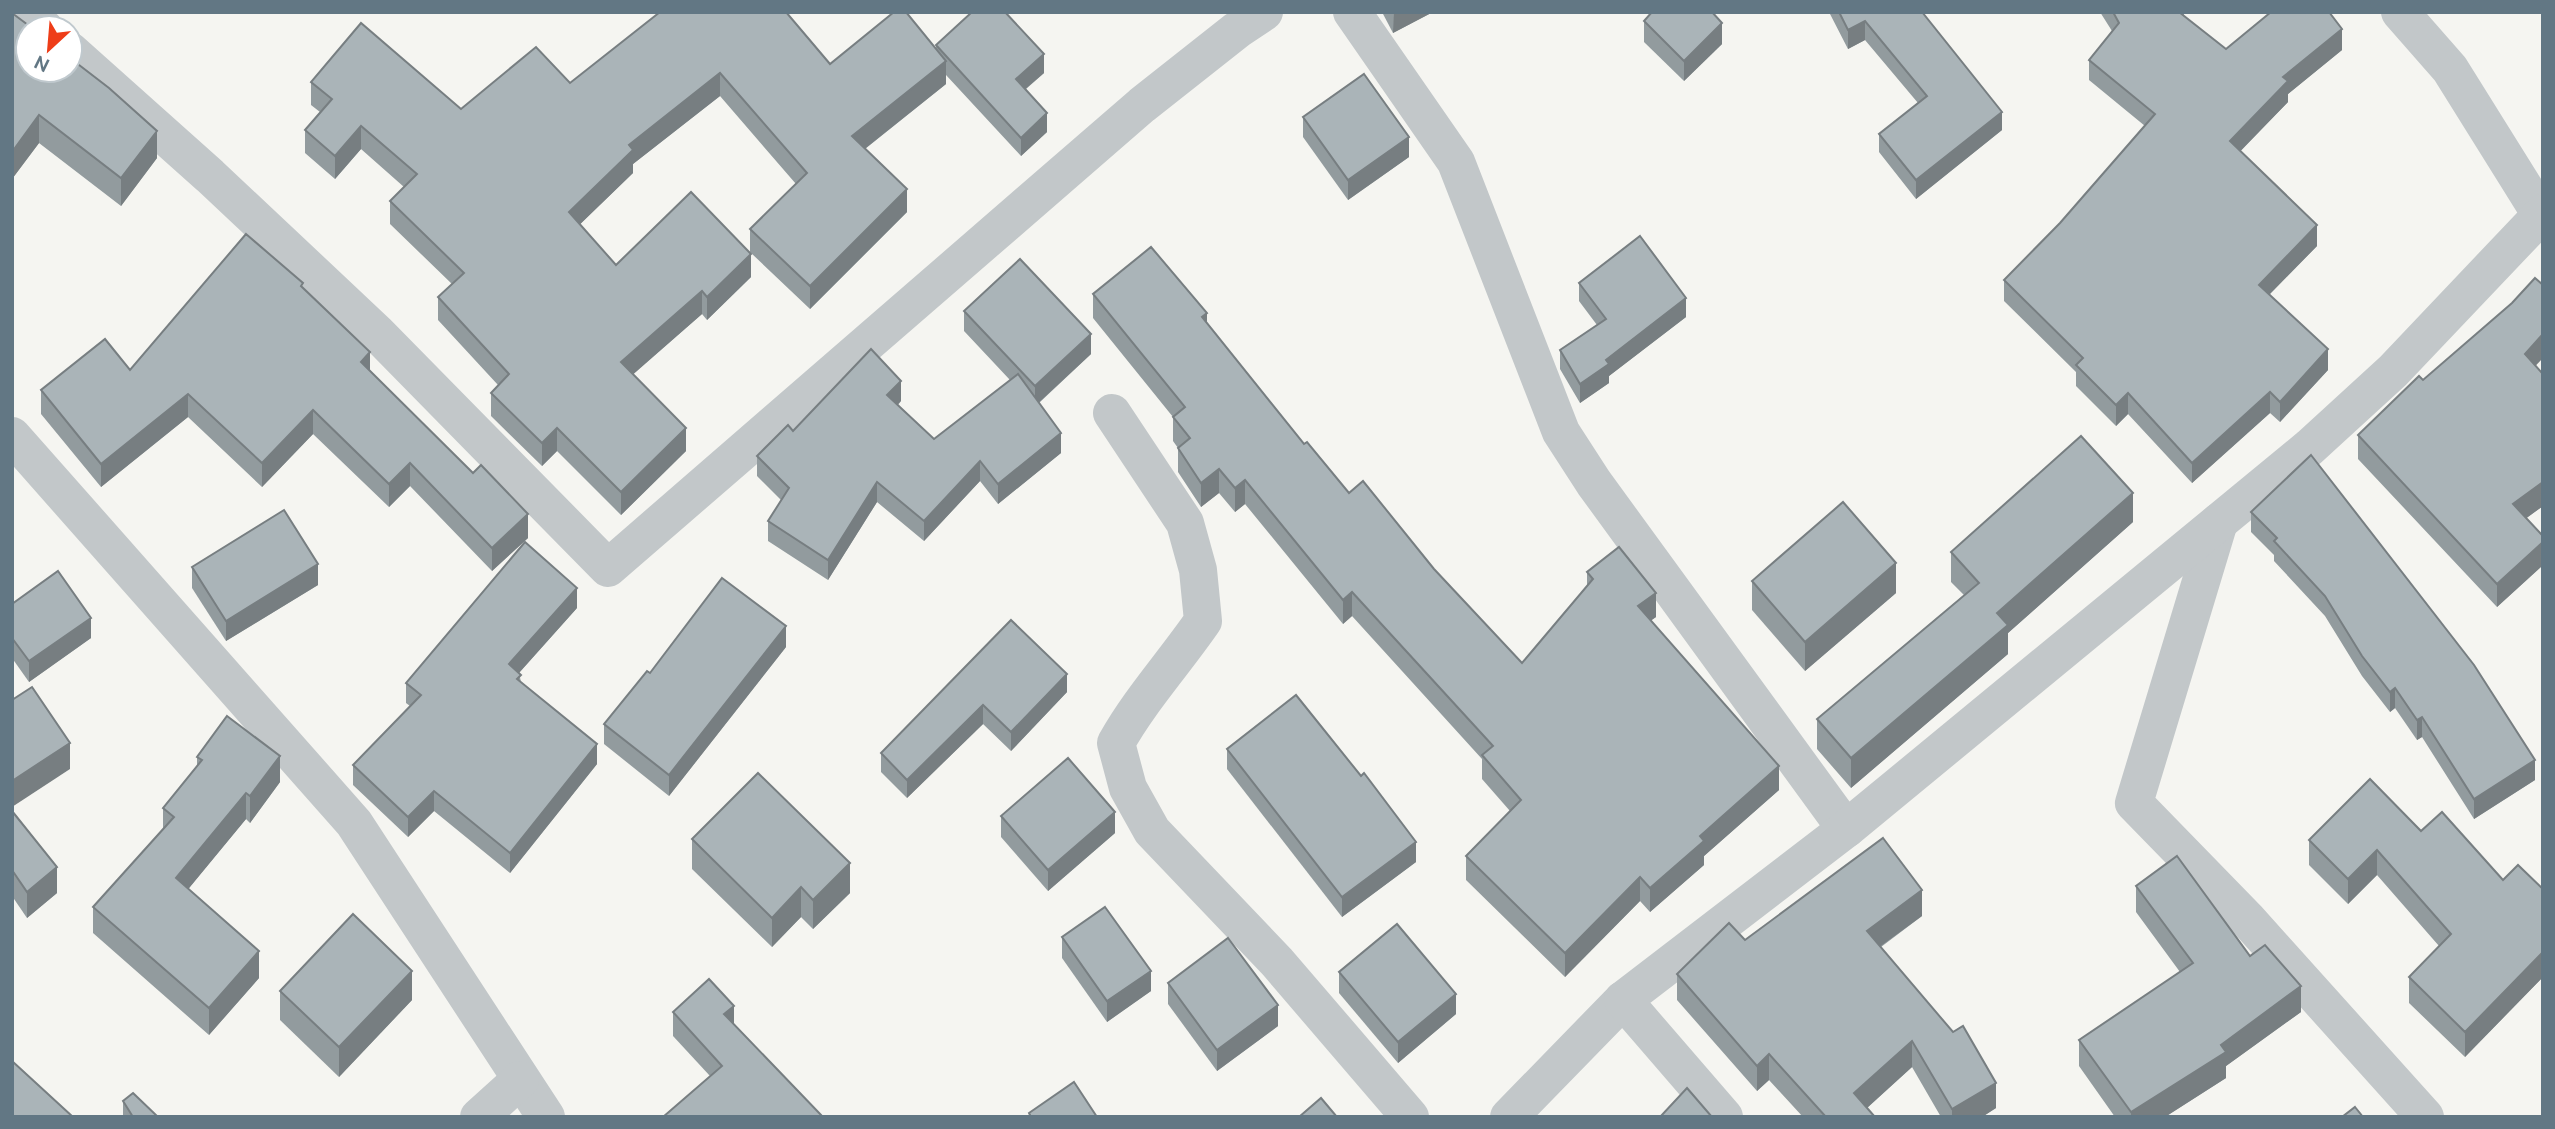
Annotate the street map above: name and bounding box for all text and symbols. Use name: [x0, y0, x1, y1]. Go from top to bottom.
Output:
north arrow: [14, 14, 84, 84]
text: N: [30, 51, 53, 77]

